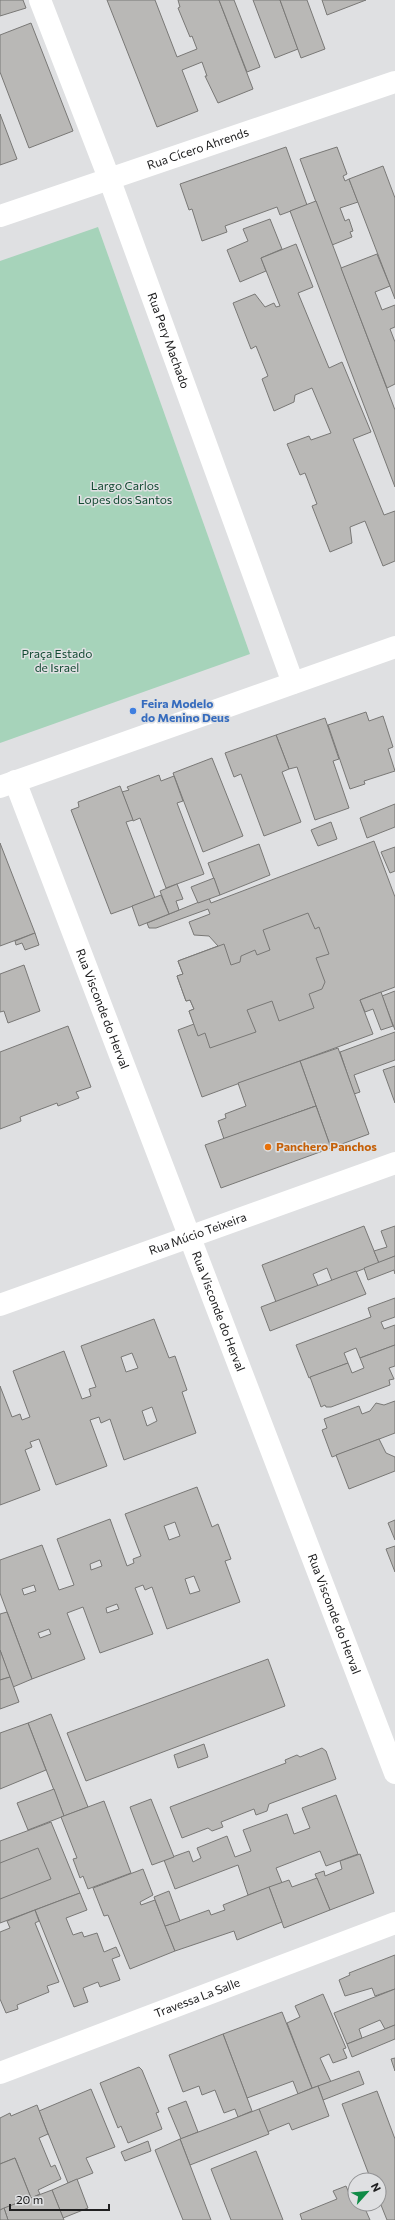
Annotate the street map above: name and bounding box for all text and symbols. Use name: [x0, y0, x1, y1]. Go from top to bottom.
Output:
street label: Rua Cícero Ahrends: [145, 124, 250, 172]
street label: Rua Pery Machado: [145, 290, 193, 390]
park label: Largo Carlos Lopes dos Santos: [78, 478, 172, 506]
park label: Praça Estado de Israel: [22, 646, 92, 674]
place label: Feira Modelo do Menino Deus: [141, 696, 230, 724]
marker: Feira Modelo do Menino Deus: [128, 706, 138, 716]
street label: Rua Visconde do Herval: [74, 946, 133, 1071]
place label: Panchero Panchos: [276, 1139, 377, 1153]
marker: Panchero Panchos: [263, 1142, 273, 1152]
street label: Rua Múcio Teixeira: [147, 1209, 248, 1257]
street label: Rua Visconde do Herval: [190, 1249, 248, 1373]
street label: Rua Visconde do Herval: [306, 1552, 364, 1676]
street label: Travessa La Salle: [152, 1975, 242, 2020]
north arrow: [347, 2172, 387, 2212]
text: N: [369, 2181, 384, 2194]
scale bar: [10, 2186, 109, 2212]
text: 20 m: [16, 2192, 43, 2206]

